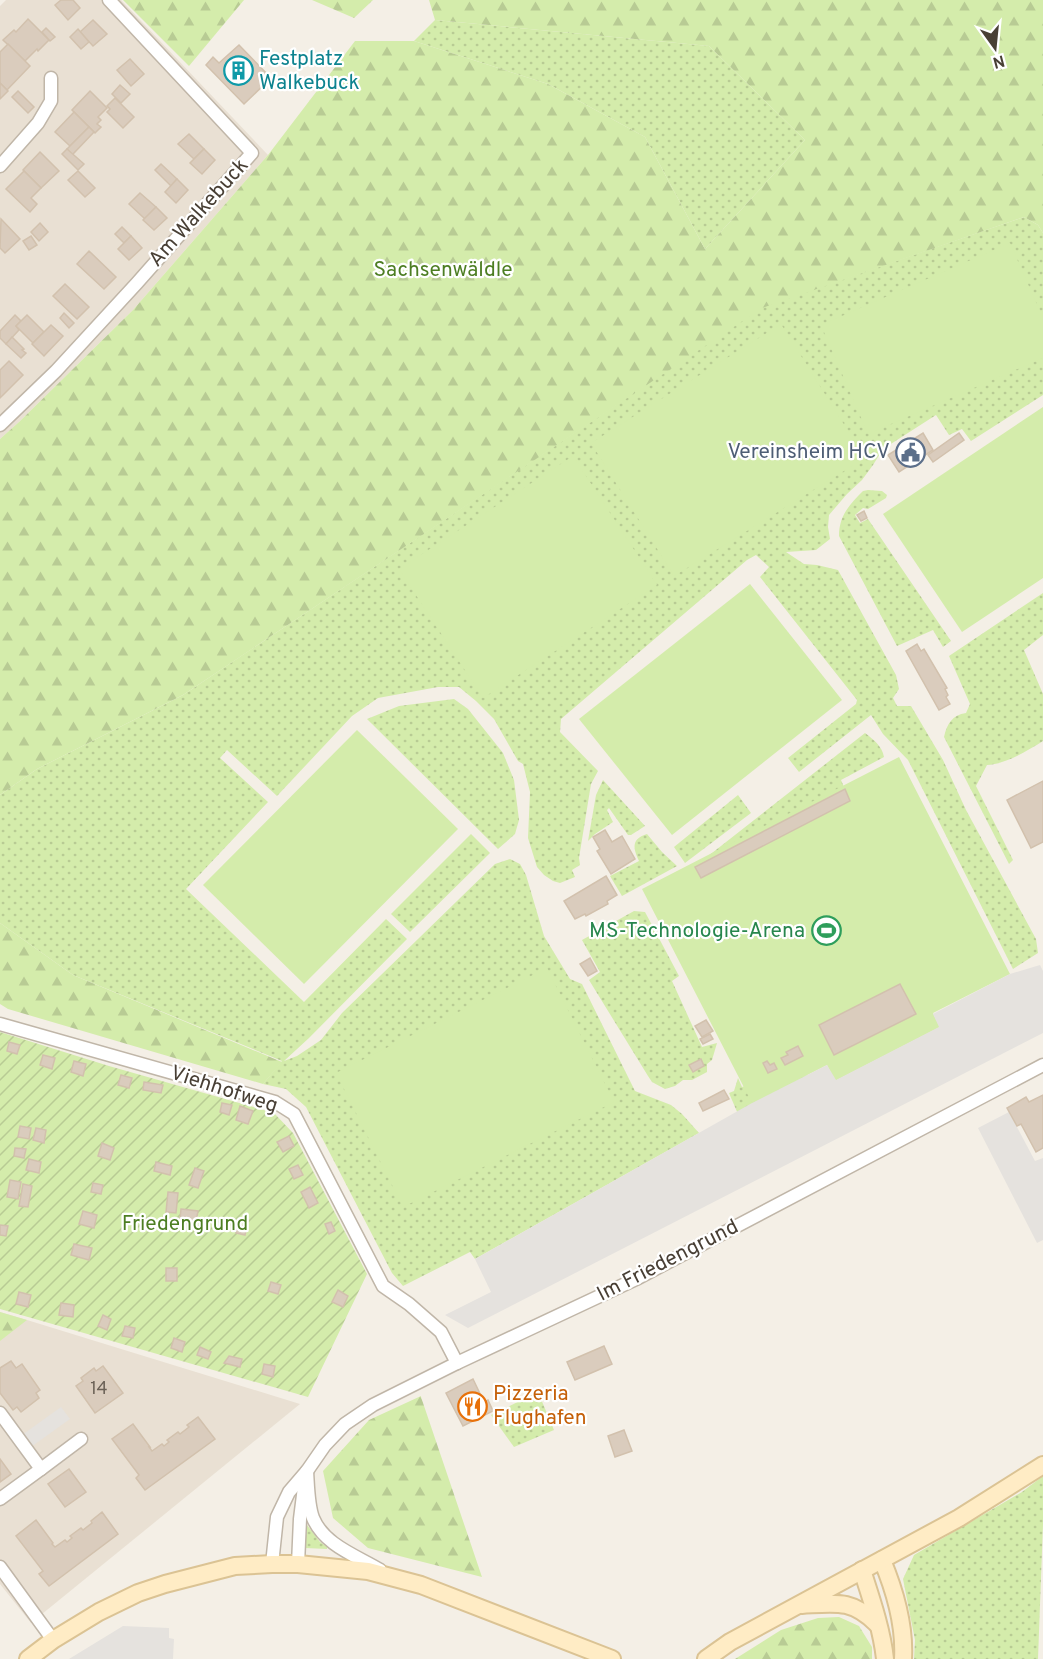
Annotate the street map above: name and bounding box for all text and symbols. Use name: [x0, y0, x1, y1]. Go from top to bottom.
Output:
north arrow: [965, 18, 1025, 78]
place label: Festplatz Walkebuck: [259, 46, 360, 97]
text: N: [990, 49, 1007, 72]
building icon: Festplatz Walkebuck: [222, 55, 254, 87]
street label: Am Walkebuck: [143, 153, 255, 273]
park label: Sachsenwäldle: [374, 257, 512, 284]
public building icon: Vereinsheim HCV: [895, 436, 927, 468]
place label: Vereinsheim HCV: [728, 439, 890, 466]
sports icon: MS-Technologie-Arena: [810, 915, 842, 947]
place label: MS-Technologie-Arena: [589, 918, 805, 945]
street label: Viehhofweg: [167, 1060, 281, 1120]
park label: Friedengrund: [122, 1211, 248, 1238]
street label: Im Friedengrund: [593, 1214, 743, 1308]
house number: 14: [90, 1378, 108, 1401]
place label: Pizzeria Flughafen: [493, 1381, 587, 1432]
restaurant icon: Pizzeria Flughafen: [456, 1390, 488, 1422]

